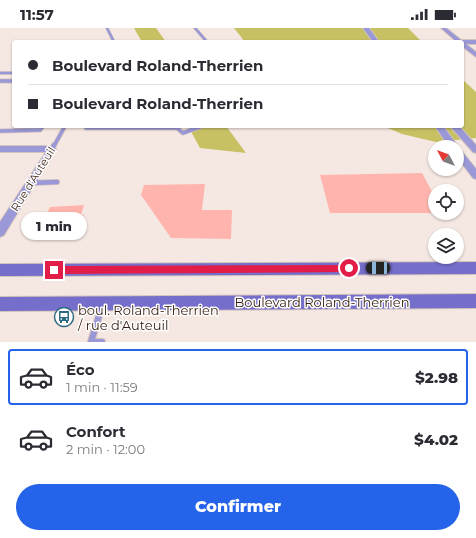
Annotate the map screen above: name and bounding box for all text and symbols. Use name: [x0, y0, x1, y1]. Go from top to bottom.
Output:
text: 11:57: [20, 5, 54, 24]
text: Boulevard Roland-Therrien: [52, 56, 263, 75]
text: Boulevard Roland-Therrien: [52, 94, 263, 113]
north arrow: [428, 140, 464, 176]
map controls: [428, 140, 464, 264]
street label: Rue d'Auteuil: [8, 144, 58, 214]
button: locate: [428, 184, 464, 220]
callout: 1 min: [21, 212, 87, 240]
text: 1 min: [36, 218, 72, 234]
button: layers: [428, 228, 464, 264]
route start: [340, 259, 358, 277]
route end: [45, 261, 63, 279]
car: [366, 262, 390, 274]
street label: Boulevard Roland-Therrien: [235, 294, 409, 310]
place label: boul. Roland-Therrien / rue d'Auteuil: [77, 302, 219, 333]
bus stop icon: boul. Roland-Therrien / rue d'Auteuil: [53, 306, 75, 328]
icon: car: [18, 359, 54, 395]
text: Éco: [66, 360, 95, 379]
text: $2.98: [415, 368, 458, 387]
text: 1 min · 11:59: [66, 379, 138, 395]
icon: car: [18, 421, 54, 457]
text: Confort: [66, 422, 126, 441]
text: $4.02: [414, 430, 458, 449]
text: 2 min · 12:00: [66, 441, 145, 457]
button: Confirmer: [16, 484, 460, 530]

